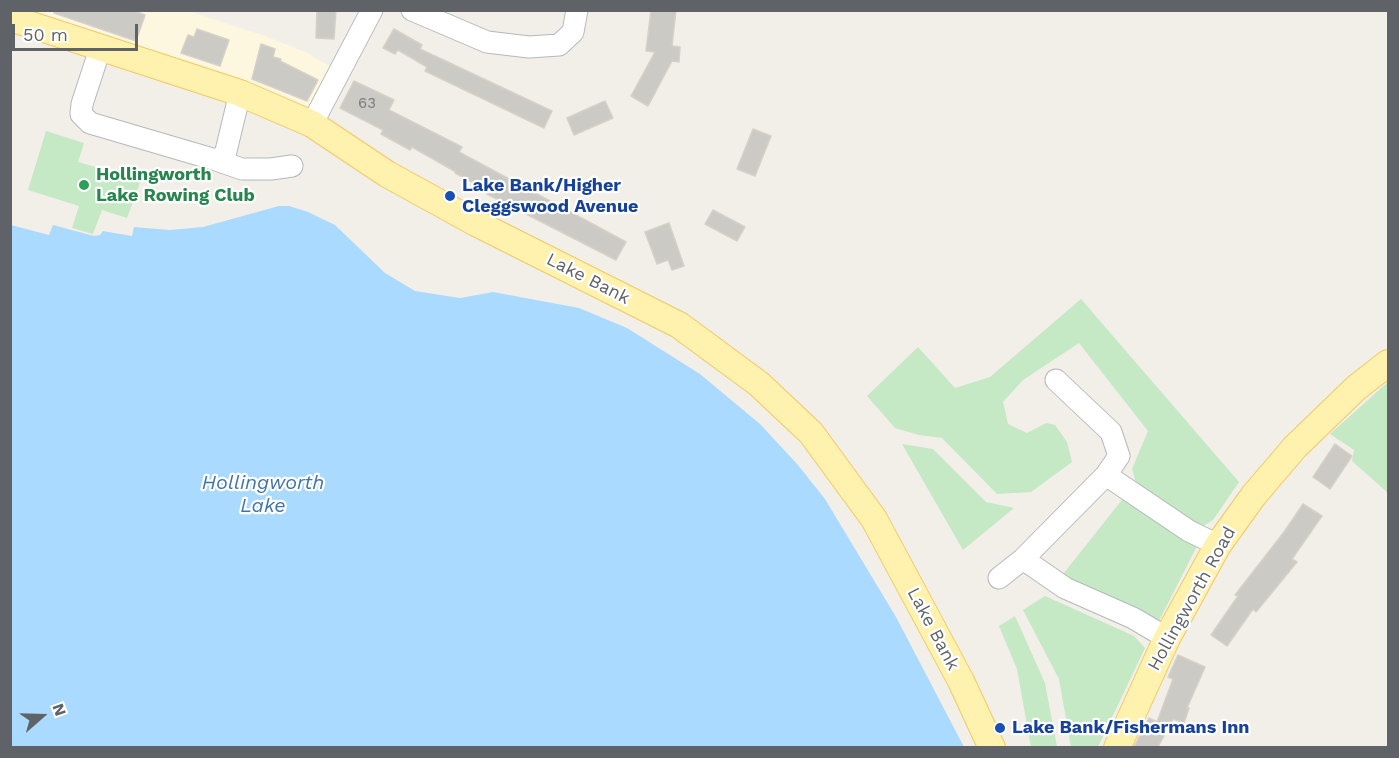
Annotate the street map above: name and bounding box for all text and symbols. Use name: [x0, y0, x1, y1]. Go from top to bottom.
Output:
scale bar: [15, 12, 141, 50]
text: 50 m: [23, 24, 68, 45]
house number: 63: [358, 95, 376, 113]
place label: Hollingworth Lake Rowing Club: [96, 164, 255, 207]
place label: Lake Bank/Higher Cleggswood Avenue: [462, 175, 639, 218]
marker: Hollingworth Lake Rowing Club: [77, 178, 91, 192]
marker: Lake Bank/Higher Cleggswood Avenue: [443, 189, 457, 203]
street label: Lake Bank: [543, 249, 633, 309]
water label: Hollingworth Lake: [202, 471, 324, 518]
street label: Hollingworth Road: [1143, 523, 1241, 675]
street label: Lake Bank: [902, 584, 964, 674]
north arrow: [12, 686, 72, 746]
text: N: [48, 701, 70, 718]
place label: Lake Bank/Fishermans Inn: [1012, 717, 1249, 739]
marker: Lake Bank/Fishermans Inn: [993, 721, 1007, 735]

